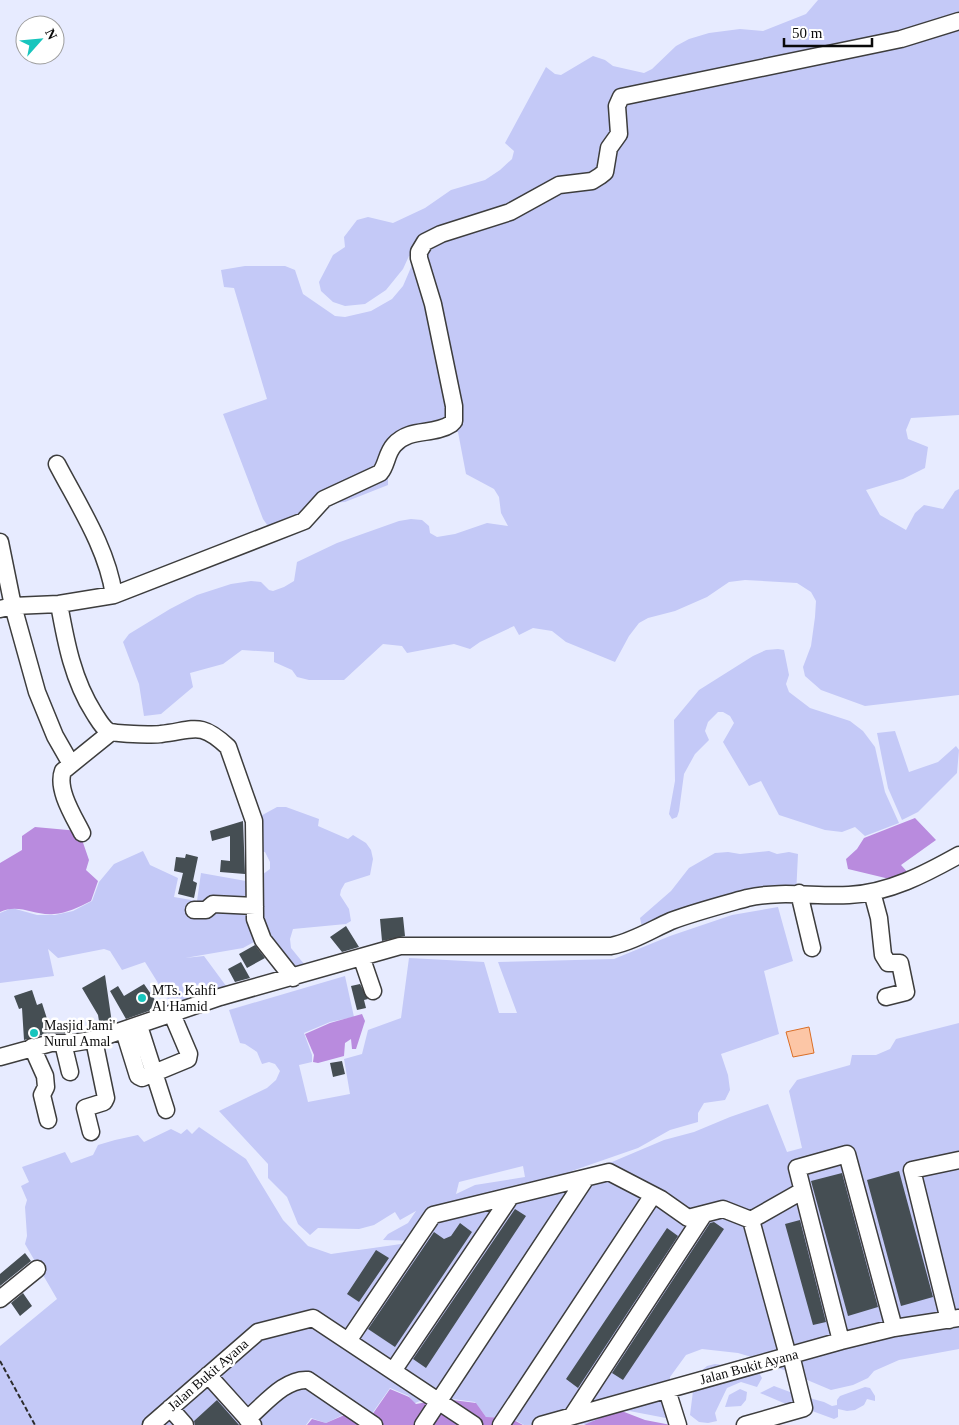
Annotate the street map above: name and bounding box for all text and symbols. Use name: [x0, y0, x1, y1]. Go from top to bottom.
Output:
north arrow: [15, 15, 65, 65]
scale bar: [784, 15, 872, 47]
text: 50 m: [792, 25, 823, 41]
text: N: [42, 26, 60, 42]
place label: MTs. Kahfi Al Hamid: [152, 983, 216, 1014]
marker: MTs. Kahfi Al Hamid: [136, 992, 148, 1004]
place label: Masjid Jami' Nurul Amal: [44, 1018, 115, 1049]
marker: Masjid Jami' Nurul Amal: [28, 1027, 40, 1039]
street label: Jalan Bukit Ayana: [165, 1336, 252, 1414]
street label: Jalan Bukit Ayana: [698, 1346, 801, 1387]

